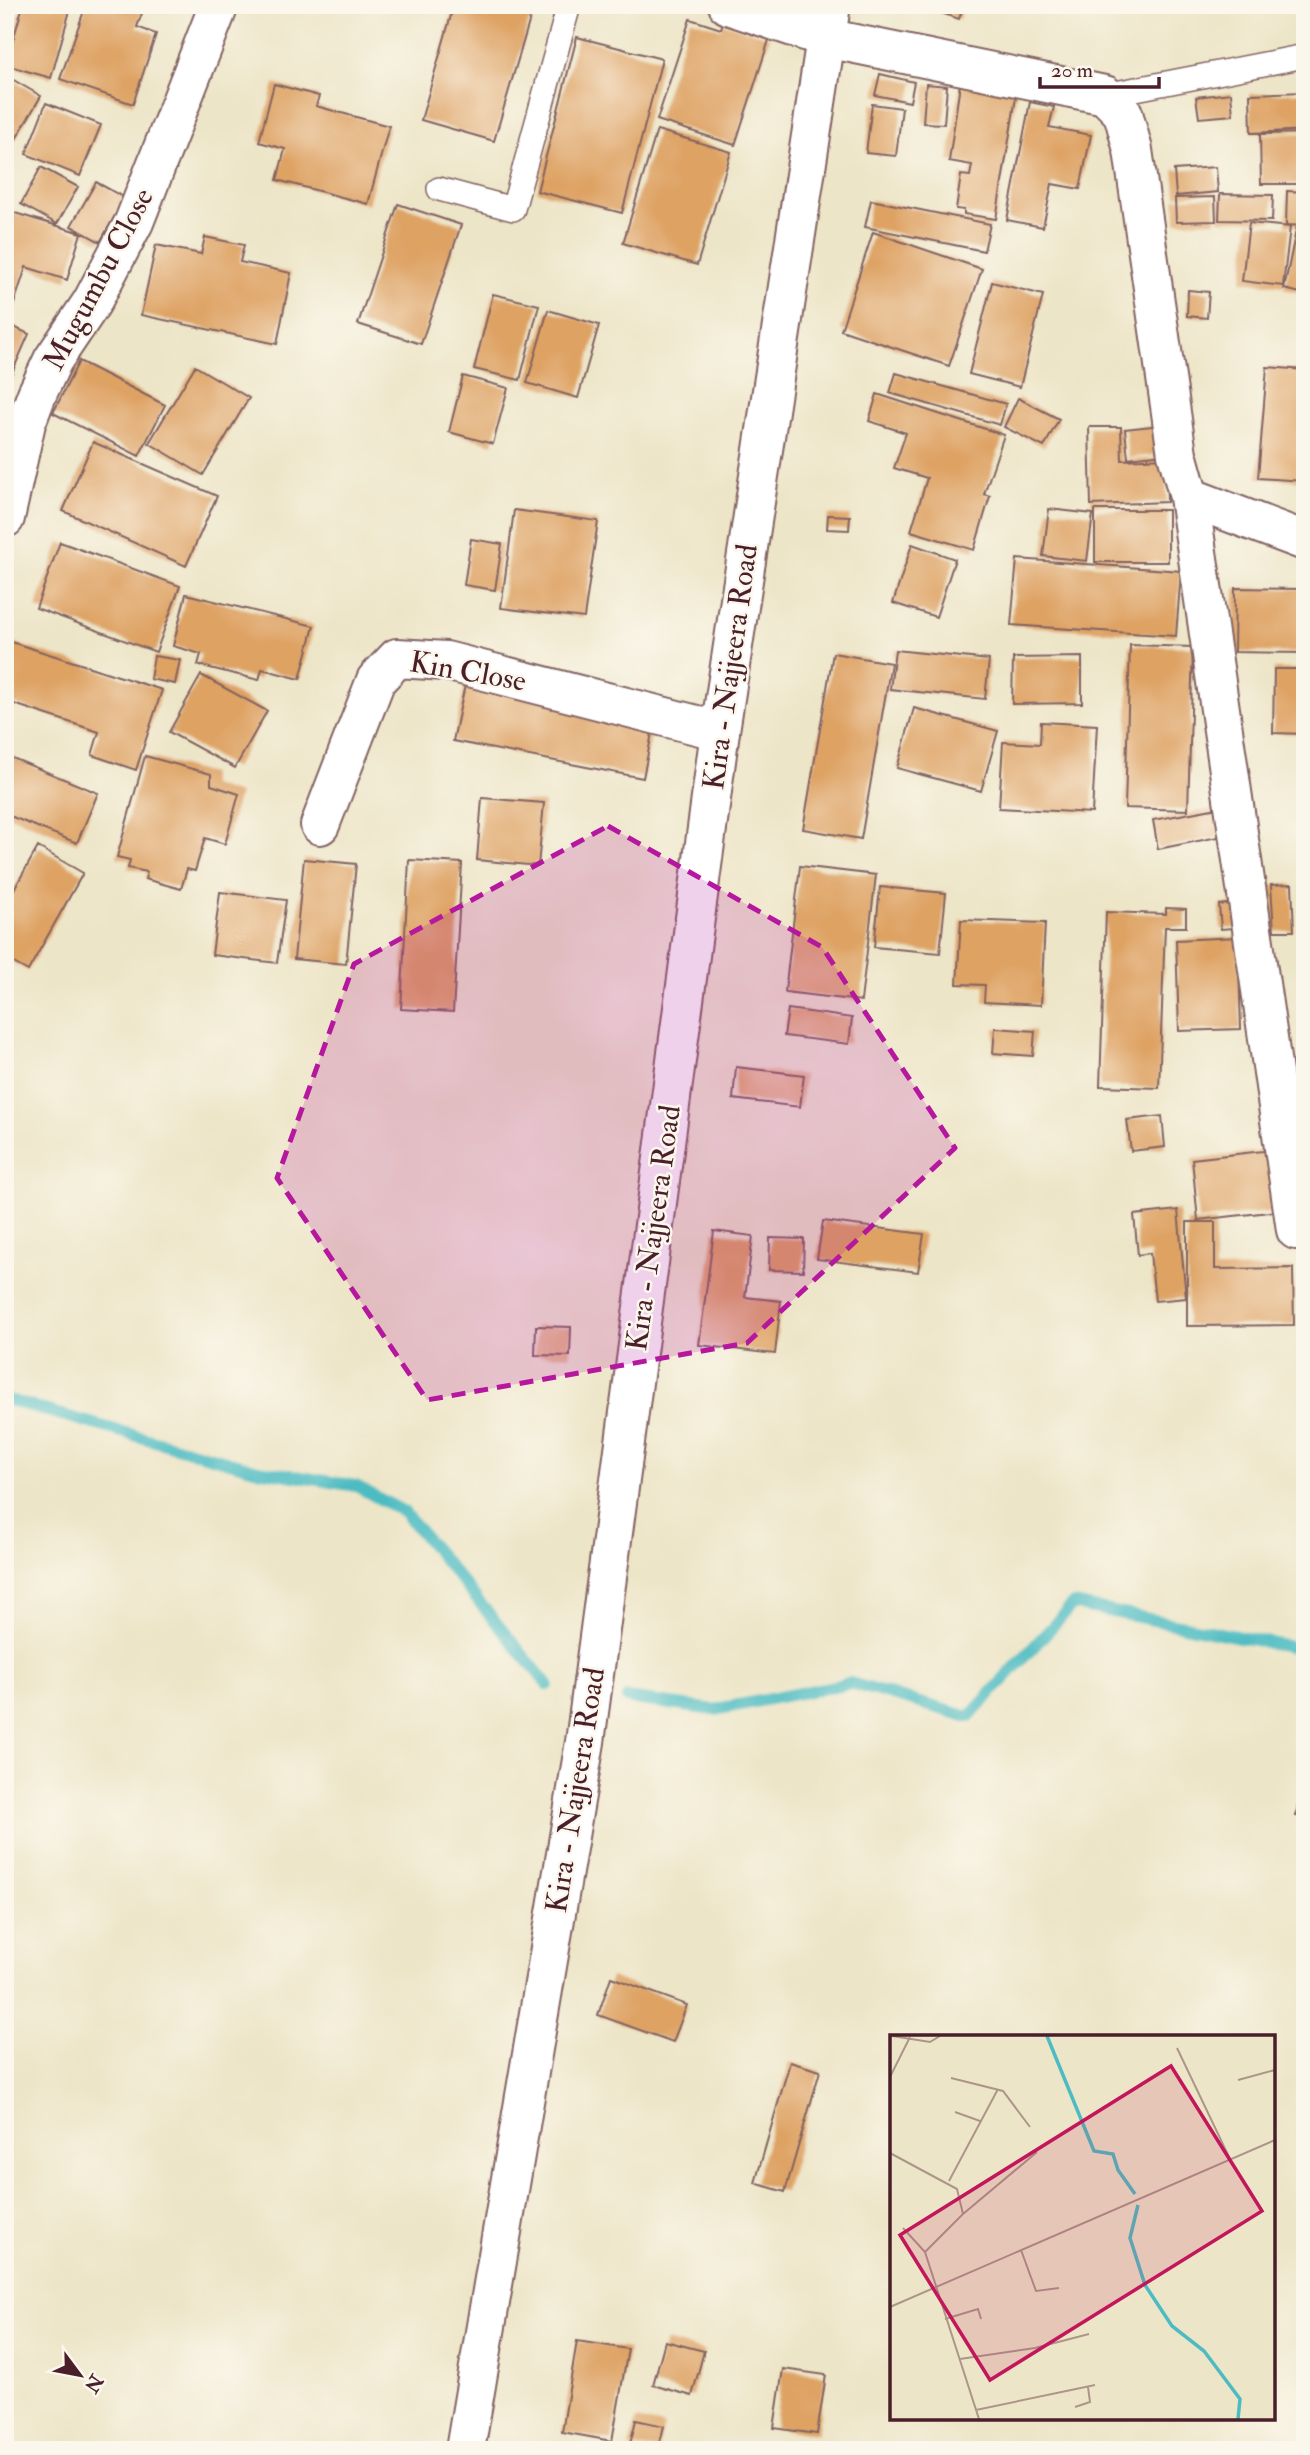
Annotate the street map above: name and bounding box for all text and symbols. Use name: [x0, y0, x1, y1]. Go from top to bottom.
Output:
scale bar: [1040, 46, 1160, 90]
text: 20 m: [1051, 57, 1093, 84]
street label: Mugumbu Close: [35, 182, 162, 377]
street label: Kira - Najjeera Road: [695, 542, 766, 792]
street label: Kin Close: [407, 643, 529, 700]
street label: Kira - Najjeera Road: [618, 1103, 689, 1353]
street label: Kira - Najjeera Road: [538, 1665, 613, 1915]
inset map: [890, 2035, 1275, 2420]
north arrow: [46, 2340, 116, 2410]
text: N: [78, 2369, 109, 2398]

